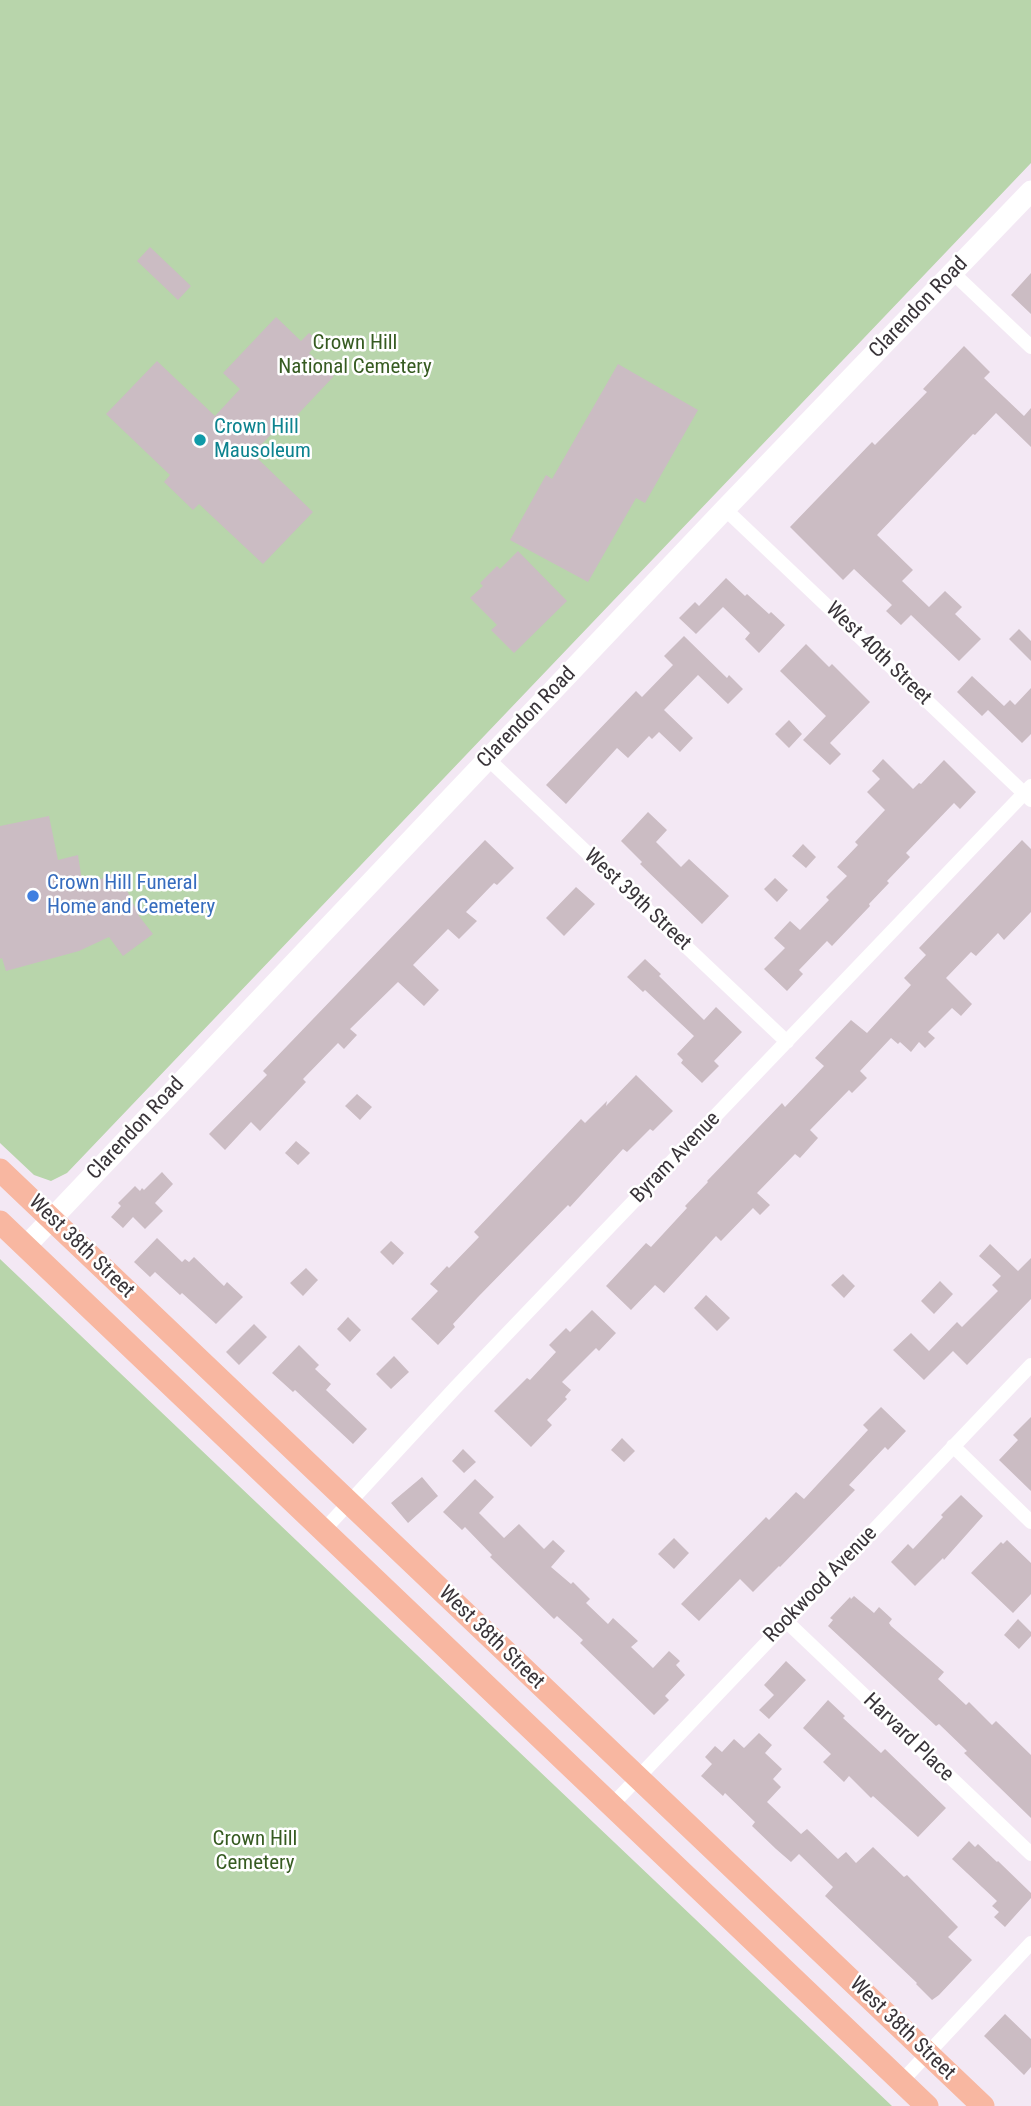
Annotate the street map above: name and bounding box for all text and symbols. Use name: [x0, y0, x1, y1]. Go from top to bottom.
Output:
street label: Clarendon Road: [864, 252, 974, 364]
park label: Crown Hill National Cemetery: [278, 331, 432, 381]
place label: Crown Hill Mausoleum: [214, 415, 311, 465]
marker: Crown Hill Mausoleum: [192, 432, 208, 448]
street label: West 40th Street: [820, 597, 936, 711]
street label: Clarendon Road: [472, 662, 582, 774]
street label: West 39th Street: [578, 844, 696, 956]
place label: Crown Hill Funeral Home and Cemetery: [47, 871, 215, 921]
marker: Crown Hill Funeral Home and Cemetery: [25, 888, 41, 904]
street label: Clarendon Road: [82, 1072, 190, 1186]
street label: Byram Avenue: [626, 1107, 726, 1209]
street label: West 38th Street: [23, 1190, 139, 1304]
street label: Rookwood Avenue: [759, 1522, 883, 1648]
street label: West 38th Street: [433, 1581, 549, 1695]
street label: Harvard Place: [858, 1689, 958, 1787]
park label: Crown Hill Cemetery: [213, 1827, 297, 1877]
street label: West 38th Street: [844, 1972, 960, 2086]

